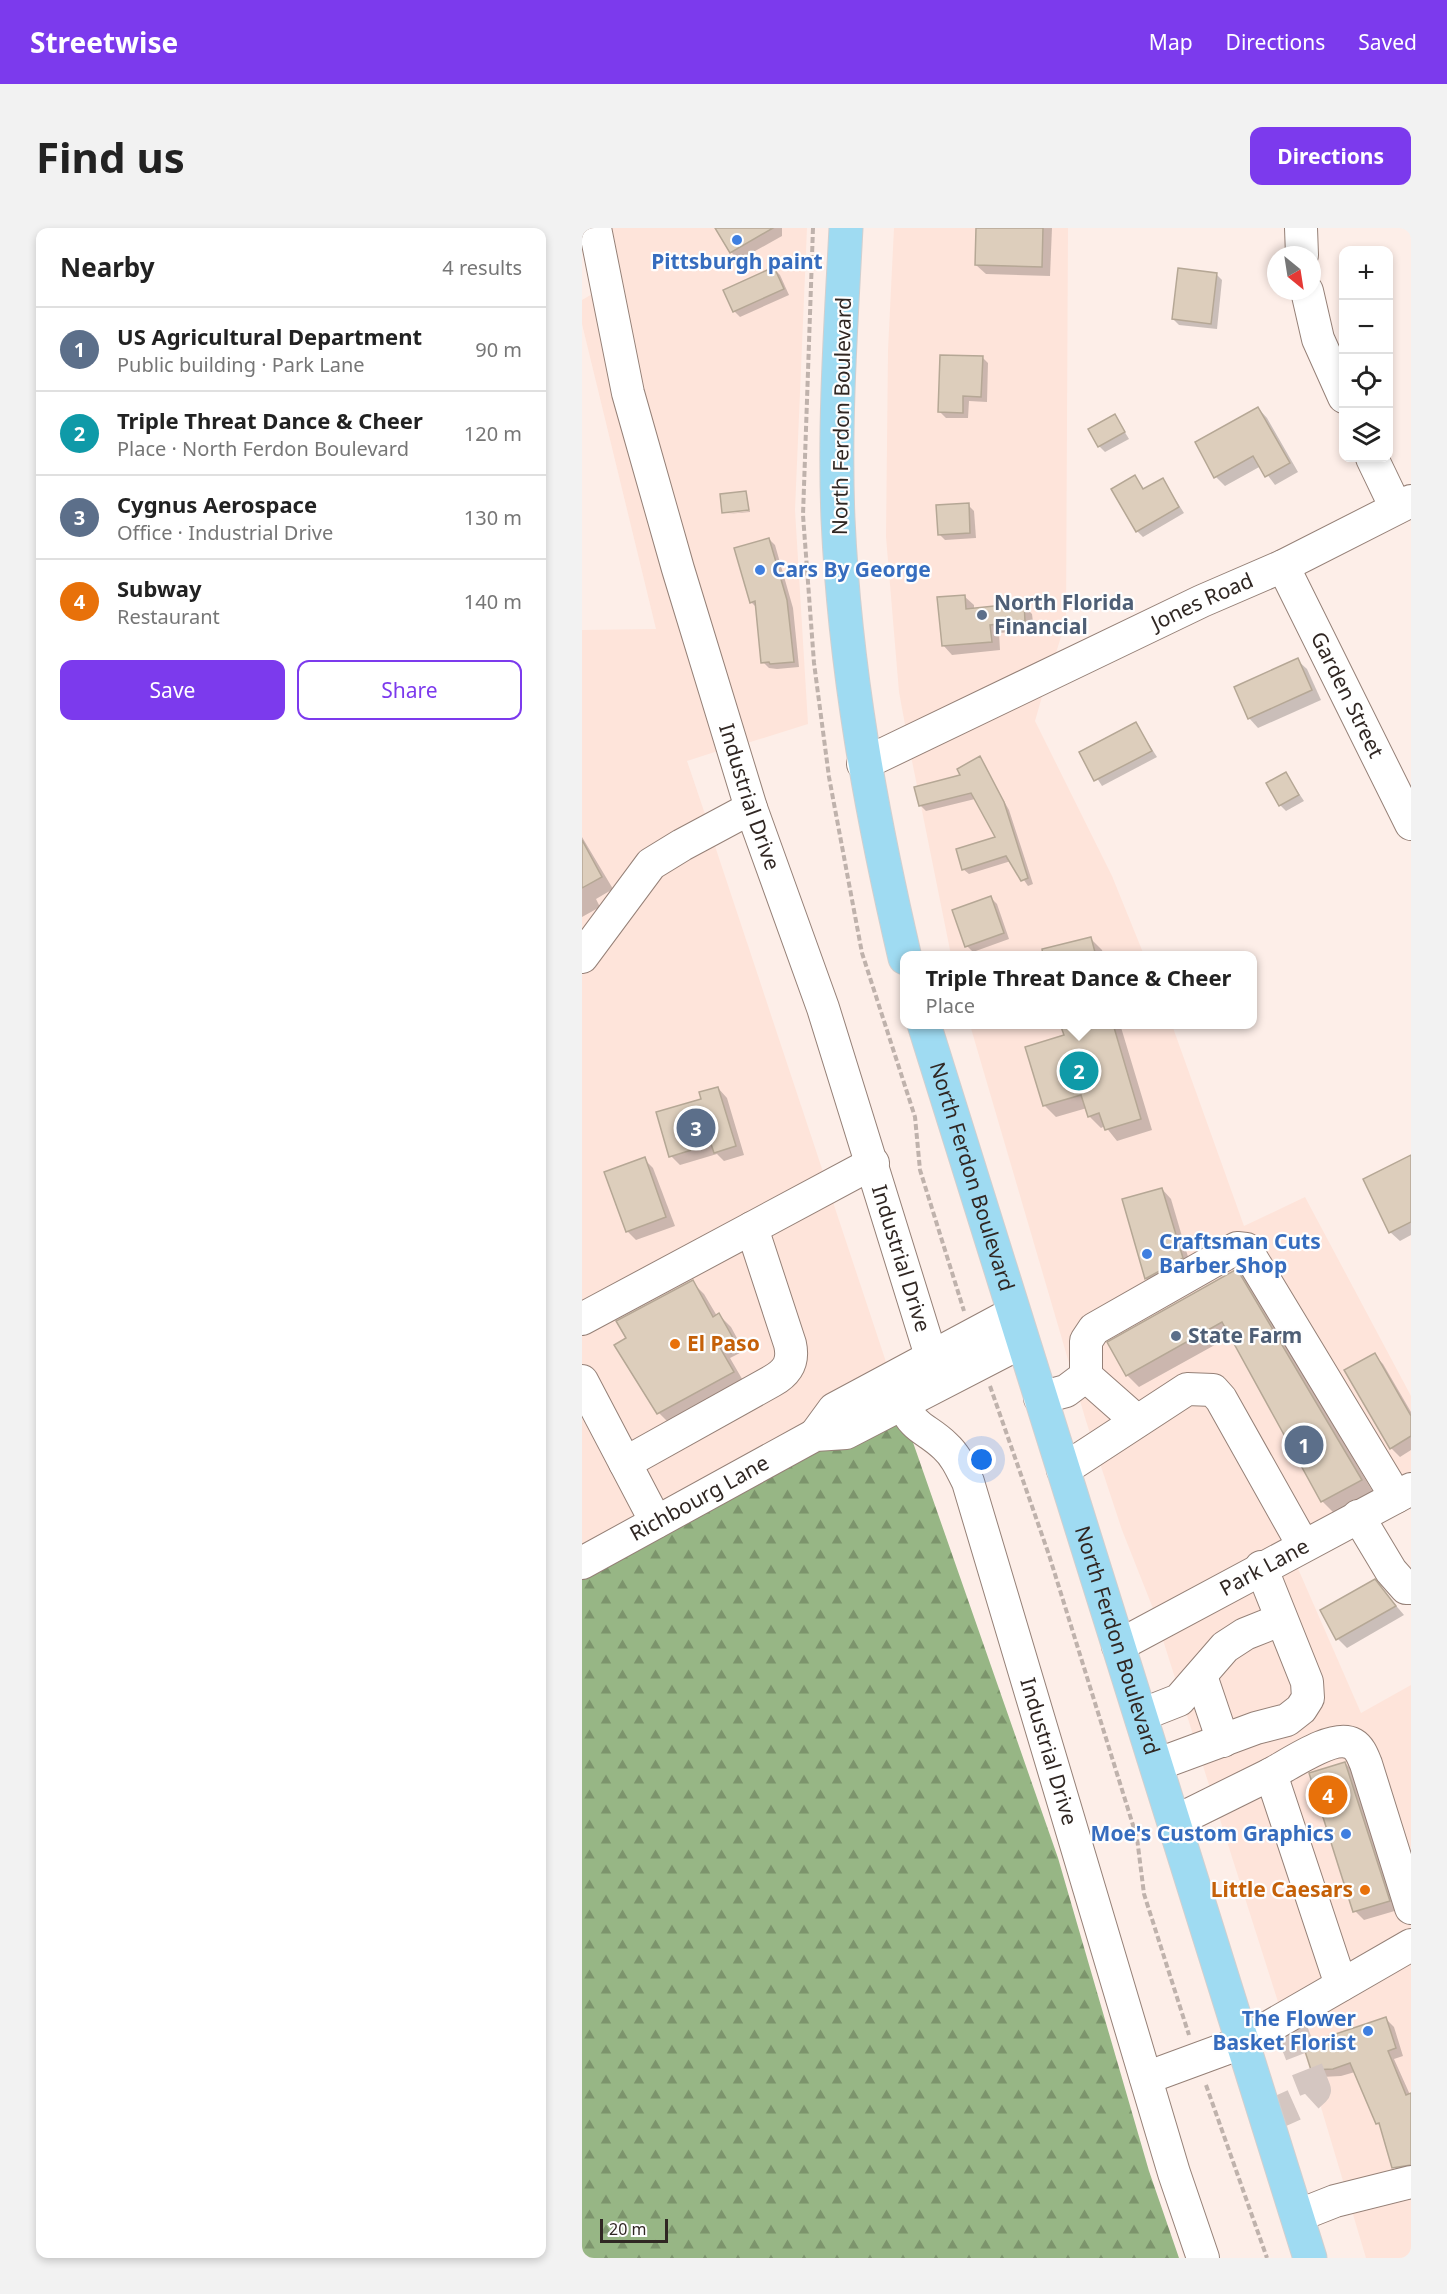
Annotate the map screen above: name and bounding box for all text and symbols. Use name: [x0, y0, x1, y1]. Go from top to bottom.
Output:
text: Streetwise: [30, 23, 178, 61]
text: Map: [1149, 28, 1193, 56]
text: Directions: [1226, 28, 1325, 56]
text: Saved: [1358, 28, 1417, 56]
button: Directions: [1250, 127, 1411, 185]
text: Find us: [36, 128, 185, 185]
marker: Pittsburgh paint: [730, 233, 744, 247]
north arrow: [1267, 246, 1321, 300]
map controls: [1339, 246, 1393, 462]
button: +: [1339, 246, 1393, 300]
place label: Pittsburgh paint: [651, 247, 823, 275]
text: Nearby: [60, 249, 155, 285]
text: 4 results: [442, 254, 522, 281]
street label: North Ferdon Boulevard: [825, 297, 857, 535]
button: −: [1339, 300, 1393, 354]
text: US Agricultural Department: [117, 321, 422, 351]
text: 1: [74, 336, 85, 363]
text: 90 m: [475, 336, 522, 363]
text: Public building · Park Lane: [117, 351, 365, 378]
button: locate: [1339, 354, 1393, 408]
text: Triple Threat Dance & Cheer: [117, 405, 423, 435]
button: layers: [1339, 408, 1393, 462]
text: 2: [74, 420, 85, 447]
text: 120 m: [464, 420, 522, 447]
text: Place · North Ferdon Boulevard: [117, 435, 409, 462]
text: Cygnus Aerospace: [117, 489, 317, 519]
text: 3: [74, 504, 85, 531]
text: 130 m: [464, 504, 522, 531]
text: Office · Industrial Drive: [117, 519, 333, 546]
place label: Cars By George: [772, 555, 931, 583]
marker: Cars By George: [753, 563, 767, 577]
street label: Jones Road: [1144, 566, 1257, 637]
text: Subway: [117, 573, 201, 603]
text: 4: [74, 588, 85, 615]
text: 140 m: [464, 588, 522, 615]
place label: North Florida Financial: [994, 588, 1134, 640]
text: Restaurant: [117, 603, 220, 630]
marker: North Florida Financial: [975, 608, 989, 622]
street label: Garden Street: [1305, 627, 1391, 763]
button: Save: [60, 660, 285, 720]
button: Share: [297, 660, 522, 720]
street label: Industrial Drive: [713, 720, 787, 874]
popup: [900, 951, 1257, 1029]
text: Triple Threat Dance & Cheer: [926, 962, 1231, 992]
text: Place: [926, 992, 975, 1019]
pin: 2: [1060, 1048, 1098, 1094]
street label: North Ferdon Boulevard: [924, 1058, 1022, 1294]
pin: 3: [676, 1106, 716, 1150]
street label: Industrial Drive: [866, 1181, 938, 1335]
place label: Craftsman Cuts Barber Shop: [1159, 1227, 1321, 1279]
marker: Craftsman Cuts Barber Shop: [1140, 1247, 1154, 1261]
place label: State Farm: [1188, 1321, 1302, 1349]
place label: El Paso: [687, 1329, 760, 1357]
marker: State Farm: [1169, 1329, 1183, 1343]
marker: El Paso: [668, 1337, 682, 1351]
pin: 1: [1284, 1422, 1324, 1468]
your location: [967, 1445, 996, 1474]
street label: Richbourg Lane: [624, 1448, 773, 1547]
street label: North Ferdon Boulevard: [1069, 1522, 1167, 1758]
street label: Park Lane: [1214, 1531, 1313, 1602]
street label: Industrial Drive: [1014, 1674, 1085, 1828]
pin: 4: [1308, 1772, 1348, 1818]
place label: Moe's Custom Graphics: [1091, 1819, 1334, 1847]
marker: Moe's Custom Graphics: [1339, 1827, 1353, 1841]
place label: Little Caesars: [1211, 1875, 1353, 1903]
marker: Little Caesars: [1358, 1883, 1372, 1897]
place label: The Flower Basket Florist: [1213, 2004, 1357, 2056]
marker: The Flower Basket Florist: [1361, 2024, 1375, 2038]
scale bar: [600, 2216, 668, 2244]
text: 20 m: [609, 2218, 646, 2240]

